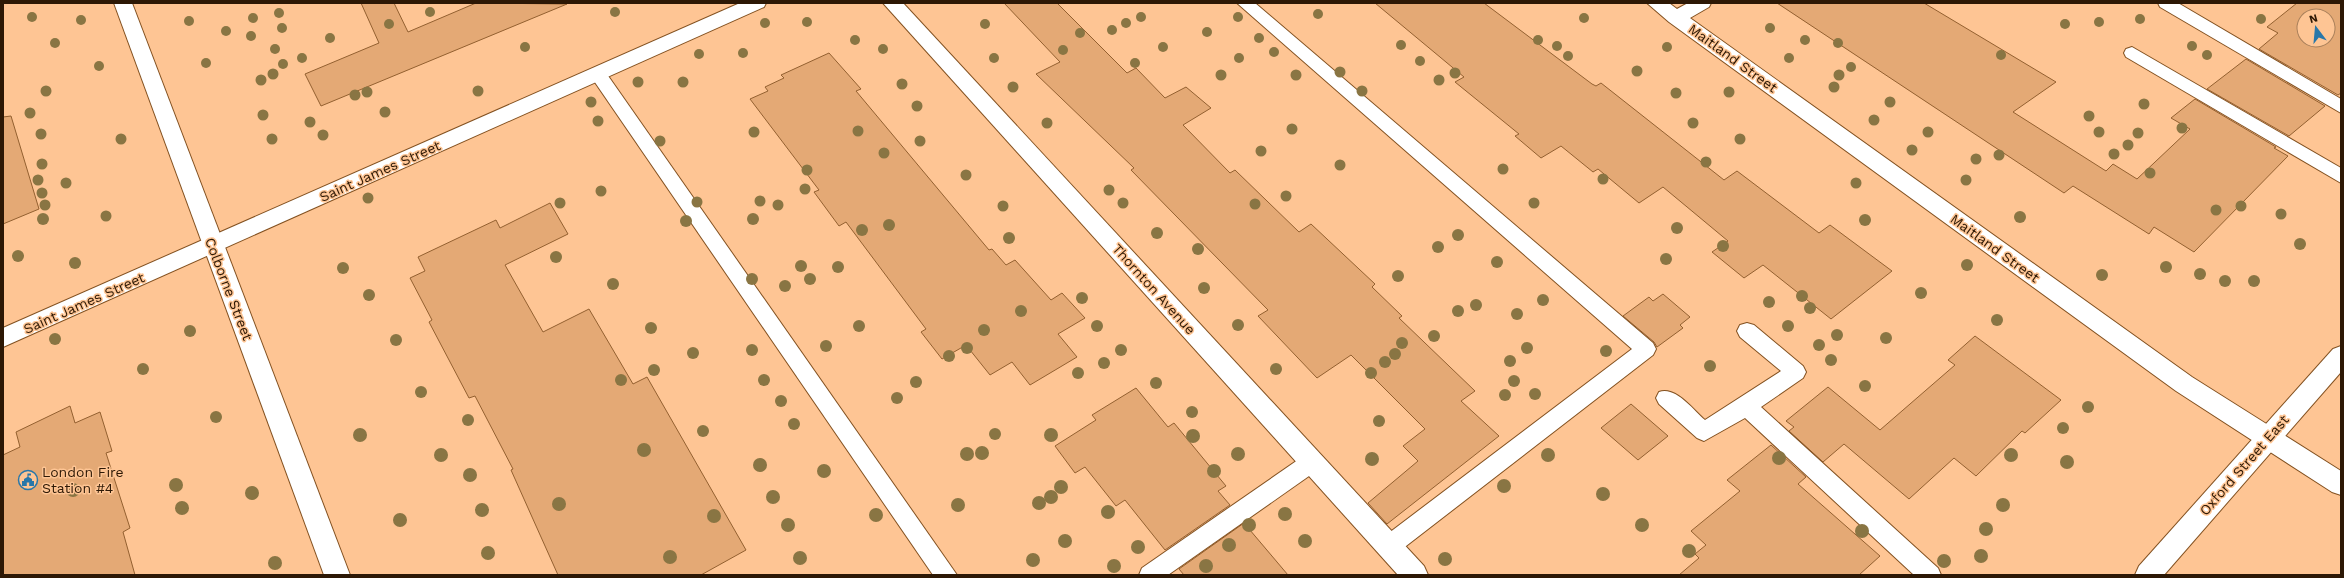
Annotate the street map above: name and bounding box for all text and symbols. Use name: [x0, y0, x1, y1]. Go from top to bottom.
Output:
north arrow: [2296, 8, 2336, 48]
text: N: [2308, 11, 2319, 26]
street label: Maitland Street: [1685, 20, 1781, 96]
street label: Saint James Street: [317, 137, 443, 205]
street label: Maitland Street: [1947, 210, 2043, 286]
street label: Colborne Street: [202, 235, 256, 343]
street label: Thornton Avenue: [1109, 240, 1199, 338]
street label: Saint James Street: [21, 269, 147, 337]
street label: Oxford Street East: [2196, 412, 2292, 518]
place label: London Fire Station #4: [42, 464, 124, 496]
public building icon: London Fire Station #4: [17, 469, 39, 491]

